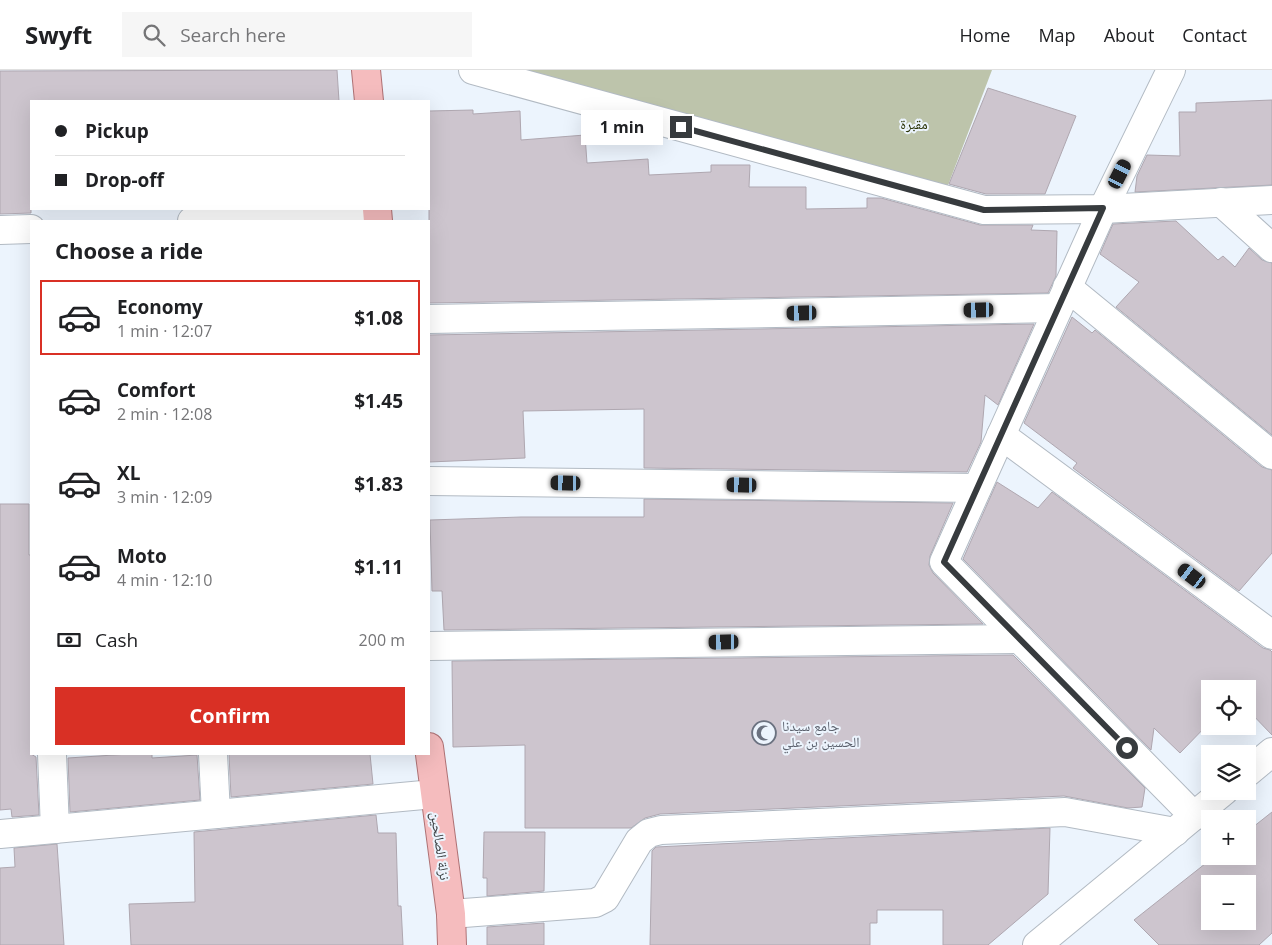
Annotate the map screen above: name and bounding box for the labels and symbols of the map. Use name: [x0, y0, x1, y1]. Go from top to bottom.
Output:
callout: 1 min: [581, 110, 664, 144]
park label: مقبرة: [900, 114, 928, 133]
route end: [670, 116, 692, 138]
car: [1106, 157, 1133, 191]
car: [963, 302, 994, 318]
car: [786, 305, 817, 321]
car: [550, 475, 581, 491]
car: [726, 477, 757, 493]
car: [1175, 561, 1208, 591]
car: [708, 634, 739, 650]
place label: جامع سيدنا الحسين بن علي: [782, 716, 860, 753]
mosque icon: جامع سيدنا الحسين بن علي: [751, 720, 777, 746]
route start: [1116, 737, 1138, 759]
street label: نزلة الصالحين: [427, 811, 455, 881]

